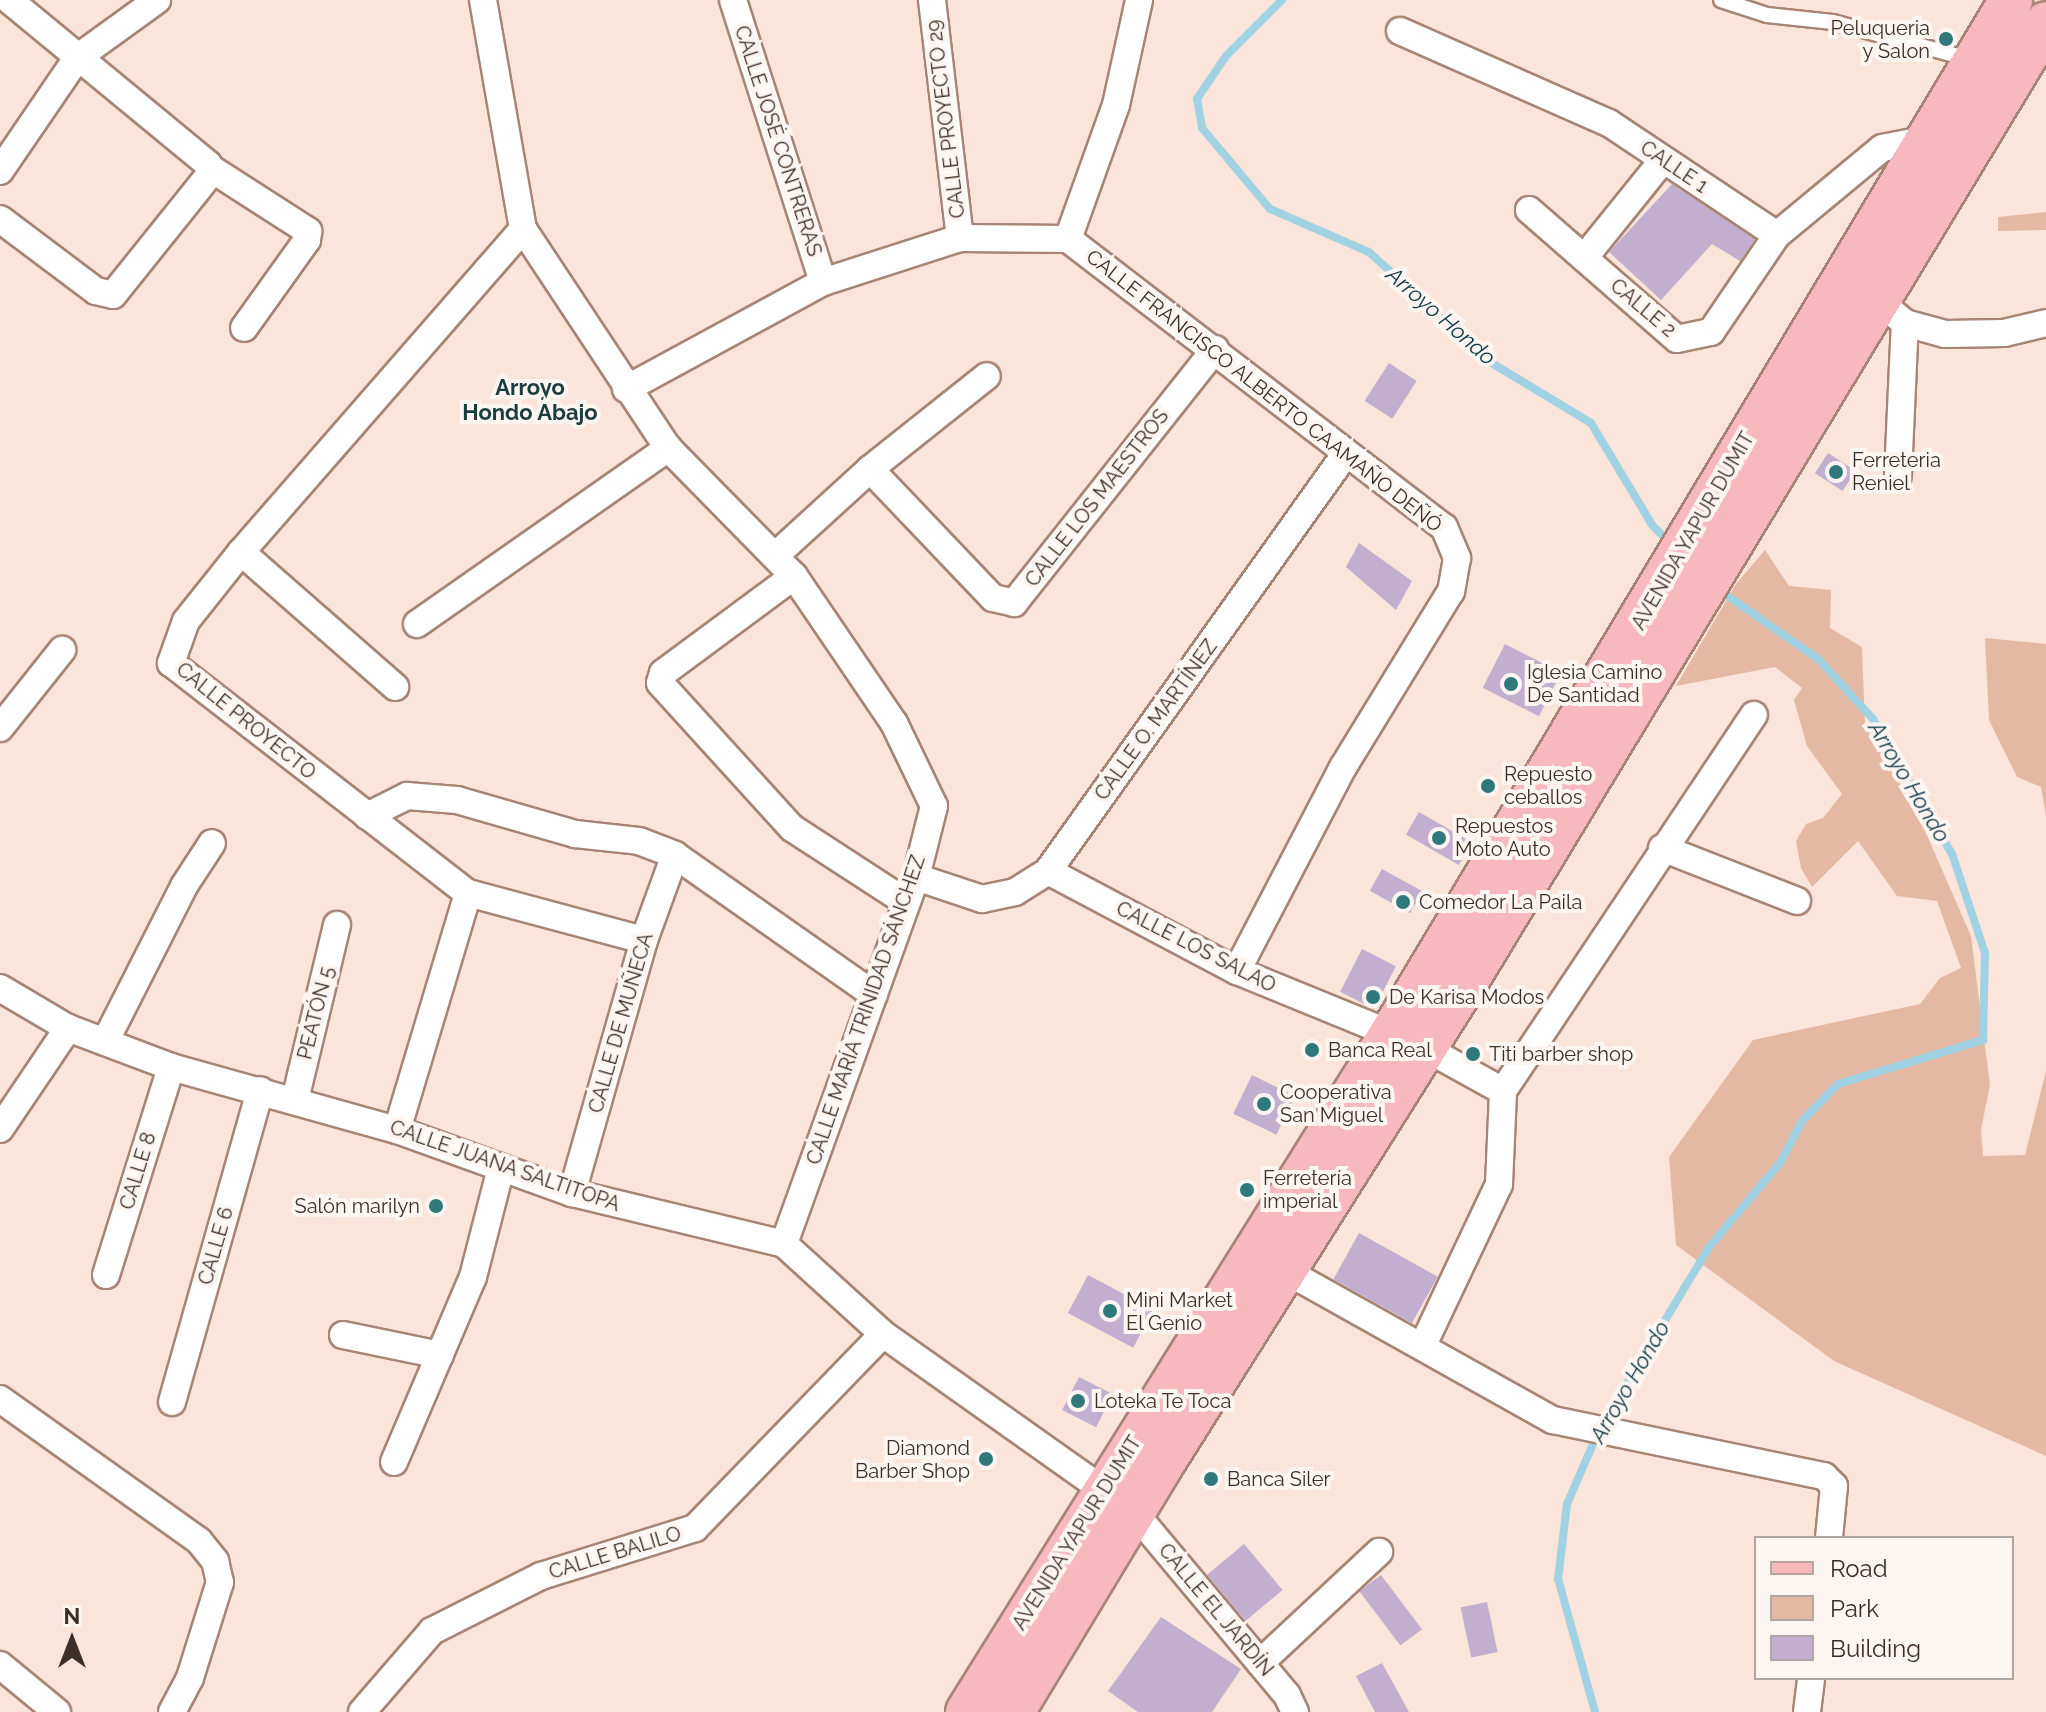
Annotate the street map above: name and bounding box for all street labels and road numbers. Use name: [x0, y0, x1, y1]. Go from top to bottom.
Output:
street label: CALLE PROYECTO 29: [922, 18, 970, 220]
street label: CALLE JOSÉ CONTRERAS: [729, 22, 827, 260]
street label: CALLE 1: [1636, 136, 1712, 198]
street label: CALLE FRANCISCO ALBERTO CAAMAÑO DEÑÓ: [1081, 244, 1447, 538]
street label: CALLE 2: [1605, 274, 1681, 342]
street label: CALLE LOS MAESTROS: [1020, 404, 1174, 592]
street label: AVENIDA YAPUR DUMIT: [1626, 427, 1760, 635]
street label: CALLE O. MARTÍNEZ: [1090, 635, 1222, 805]
street label: CALLE PROYECTO: [171, 657, 321, 785]
street label: CALLE MARÍA TRINIDAD SÁNCHEZ: [801, 852, 931, 1168]
street label: CALLE LOS SALAO: [1112, 896, 1280, 998]
street label: CALLE DE MUÑECA: [584, 930, 658, 1116]
street label: PEATÓN 5: [293, 964, 339, 1062]
street label: CALLE JUANA SALTITOPA: [386, 1115, 624, 1217]
street label: CALLE 8: [115, 1129, 161, 1213]
street label: CALLE 6: [193, 1204, 239, 1288]
street label: AVENIDA YAPUR DUMIT: [1007, 1431, 1147, 1635]
street label: CALLE BALILO: [546, 1522, 684, 1584]
street label: CALLE EL JARDÍN: [1153, 1538, 1279, 1682]

